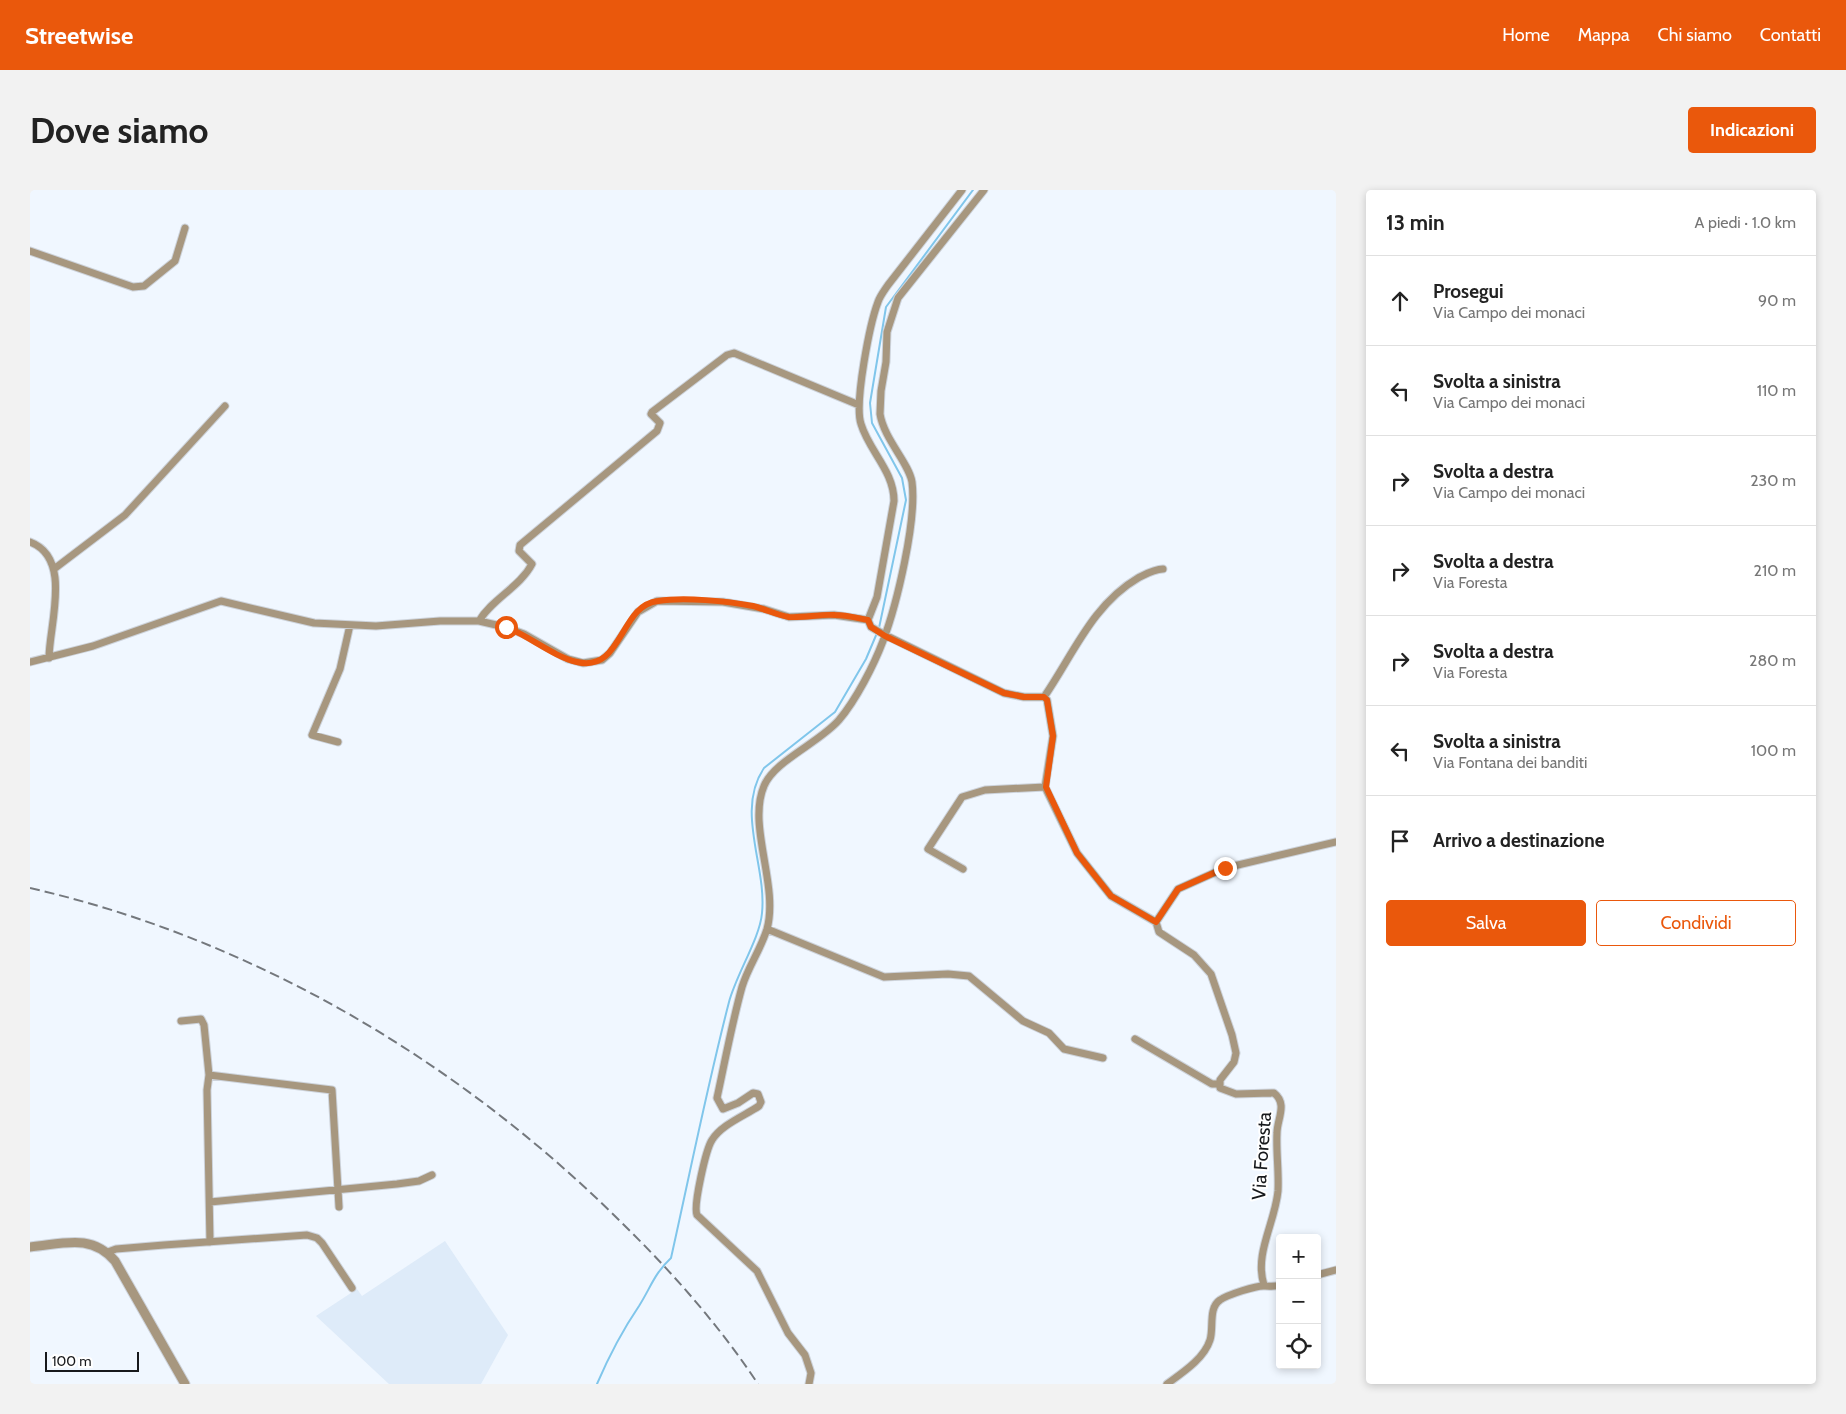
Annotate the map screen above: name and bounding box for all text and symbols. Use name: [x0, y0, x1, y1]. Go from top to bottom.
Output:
text: Streetwise: [25, 21, 133, 50]
text: Home: [1502, 24, 1550, 46]
text: Mappa: [1578, 24, 1630, 46]
text: Chi siamo: [1658, 24, 1732, 46]
text: Contatti: [1760, 24, 1821, 46]
button: Indicazioni: [1688, 107, 1816, 153]
text: Dove siamo: [30, 109, 209, 152]
text: 13 min: [1386, 210, 1445, 235]
text: A piedi · 1.0 km: [1695, 213, 1796, 232]
text: Prosegui: [1433, 280, 1504, 303]
icon: ahead: [1386, 287, 1414, 315]
text: 90 m: [1758, 291, 1796, 310]
text: Via Campo dei monaci: [1433, 303, 1585, 322]
text: Svolta a sinistra: [1433, 370, 1561, 393]
icon: left: [1386, 377, 1414, 405]
text: 110 m: [1757, 381, 1796, 400]
text: Via Campo dei monaci: [1433, 393, 1585, 412]
text: Svolta a destra: [1433, 460, 1554, 483]
icon: right: [1386, 467, 1414, 495]
text: 230 m: [1750, 471, 1796, 490]
text: Via Campo dei monaci: [1433, 483, 1585, 502]
text: Svolta a destra: [1433, 550, 1554, 573]
icon: right: [1386, 557, 1414, 585]
text: 210 m: [1754, 561, 1796, 580]
text: Via Foresta: [1433, 573, 1507, 592]
route start: [495, 616, 518, 639]
text: Svolta a destra: [1433, 640, 1554, 663]
icon: right: [1386, 647, 1414, 675]
text: 280 m: [1749, 651, 1796, 670]
text: Via Foresta: [1433, 663, 1507, 682]
text: Svolta a sinistra: [1433, 730, 1561, 753]
icon: left: [1386, 737, 1414, 765]
text: 100 m: [1751, 741, 1796, 760]
text: Via Fontana dei banditi: [1433, 753, 1587, 772]
icon: arrive: [1386, 827, 1414, 855]
text: Arrivo a destinazione: [1433, 829, 1604, 852]
route end: [1214, 857, 1237, 880]
button: Salva: [1386, 900, 1586, 946]
button: Condividi: [1596, 900, 1796, 946]
street label: Via Foresta: [1247, 1111, 1276, 1201]
map controls: [1276, 1234, 1321, 1369]
button: +: [1276, 1234, 1321, 1279]
button: −: [1276, 1279, 1321, 1324]
button: locate: [1276, 1324, 1321, 1369]
scale bar: [45, 1349, 139, 1372]
text: 100 m: [52, 1352, 92, 1370]

